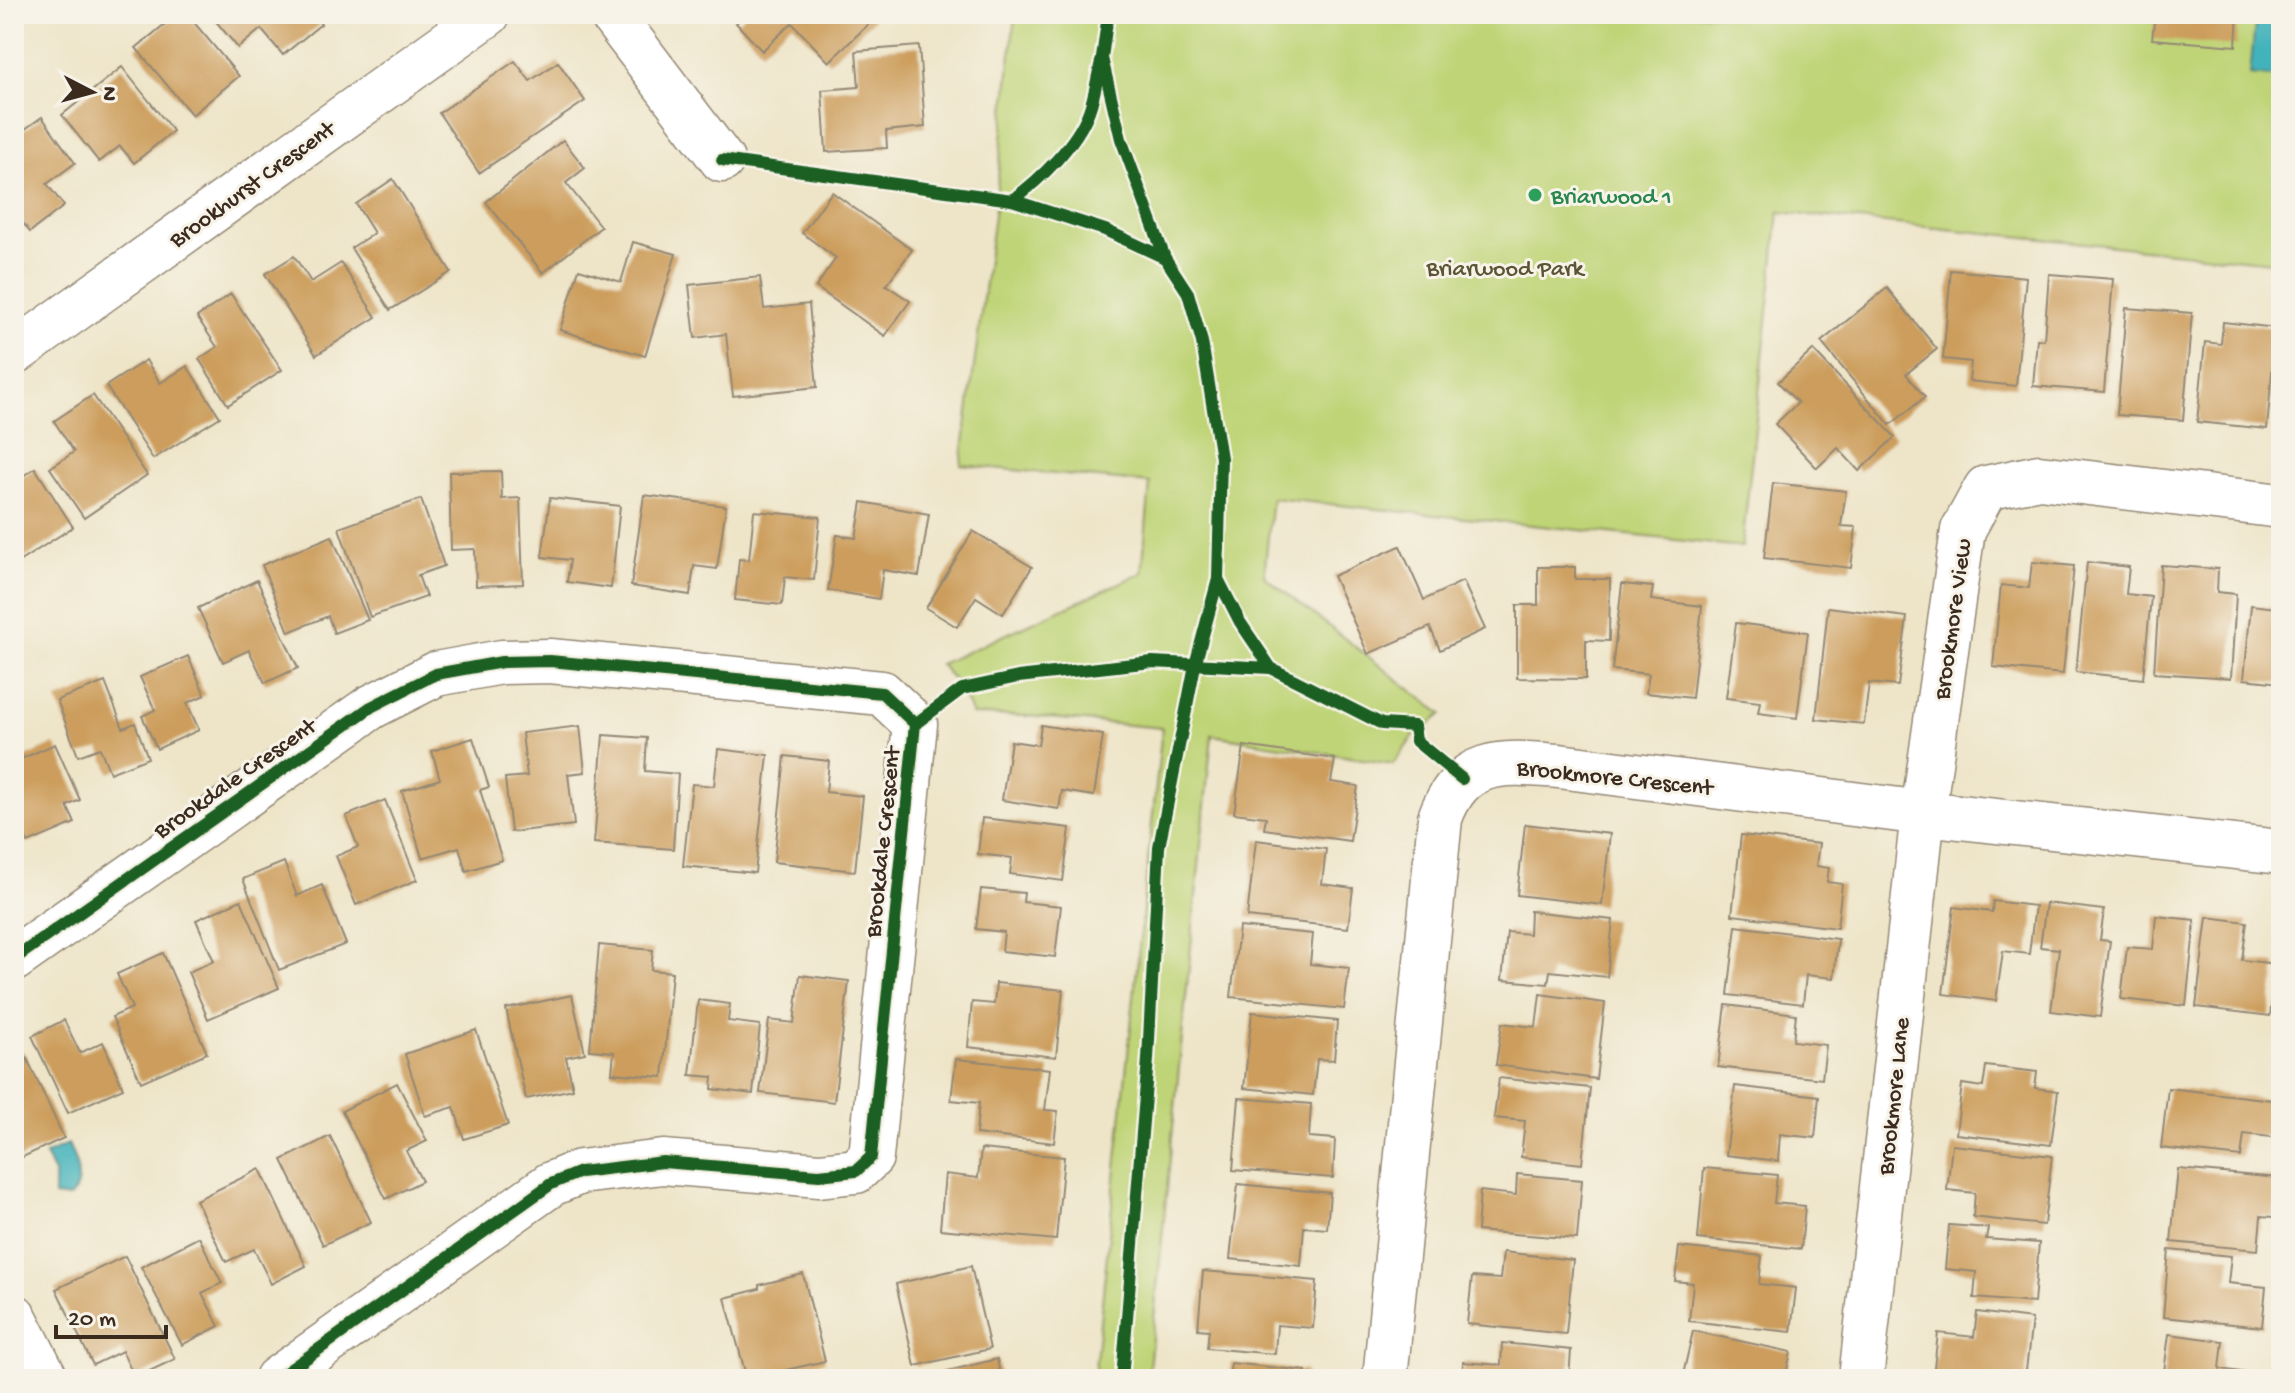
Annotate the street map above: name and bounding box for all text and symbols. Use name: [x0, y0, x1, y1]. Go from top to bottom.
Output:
north arrow: [52, 52, 132, 132]
text: N: [94, 85, 122, 102]
street label: Brookhurst Crescent: [164, 115, 343, 256]
place label: Briarwood 1: [1550, 184, 1672, 213]
marker: Briarwood 1: [1526, 186, 1544, 204]
park label: Briarwood Park: [1426, 256, 1586, 285]
street label: Brookmore View: [1929, 537, 1980, 703]
street label: Brookdale Crescent: [148, 712, 325, 847]
street label: Brookdale Crescent: [860, 743, 909, 940]
street label: Brookmore Crescent: [1514, 755, 1716, 804]
street label: Brookmore Lane: [1873, 1016, 1918, 1178]
scale bar: [56, 1289, 166, 1339]
text: 20 m: [68, 1306, 116, 1335]

